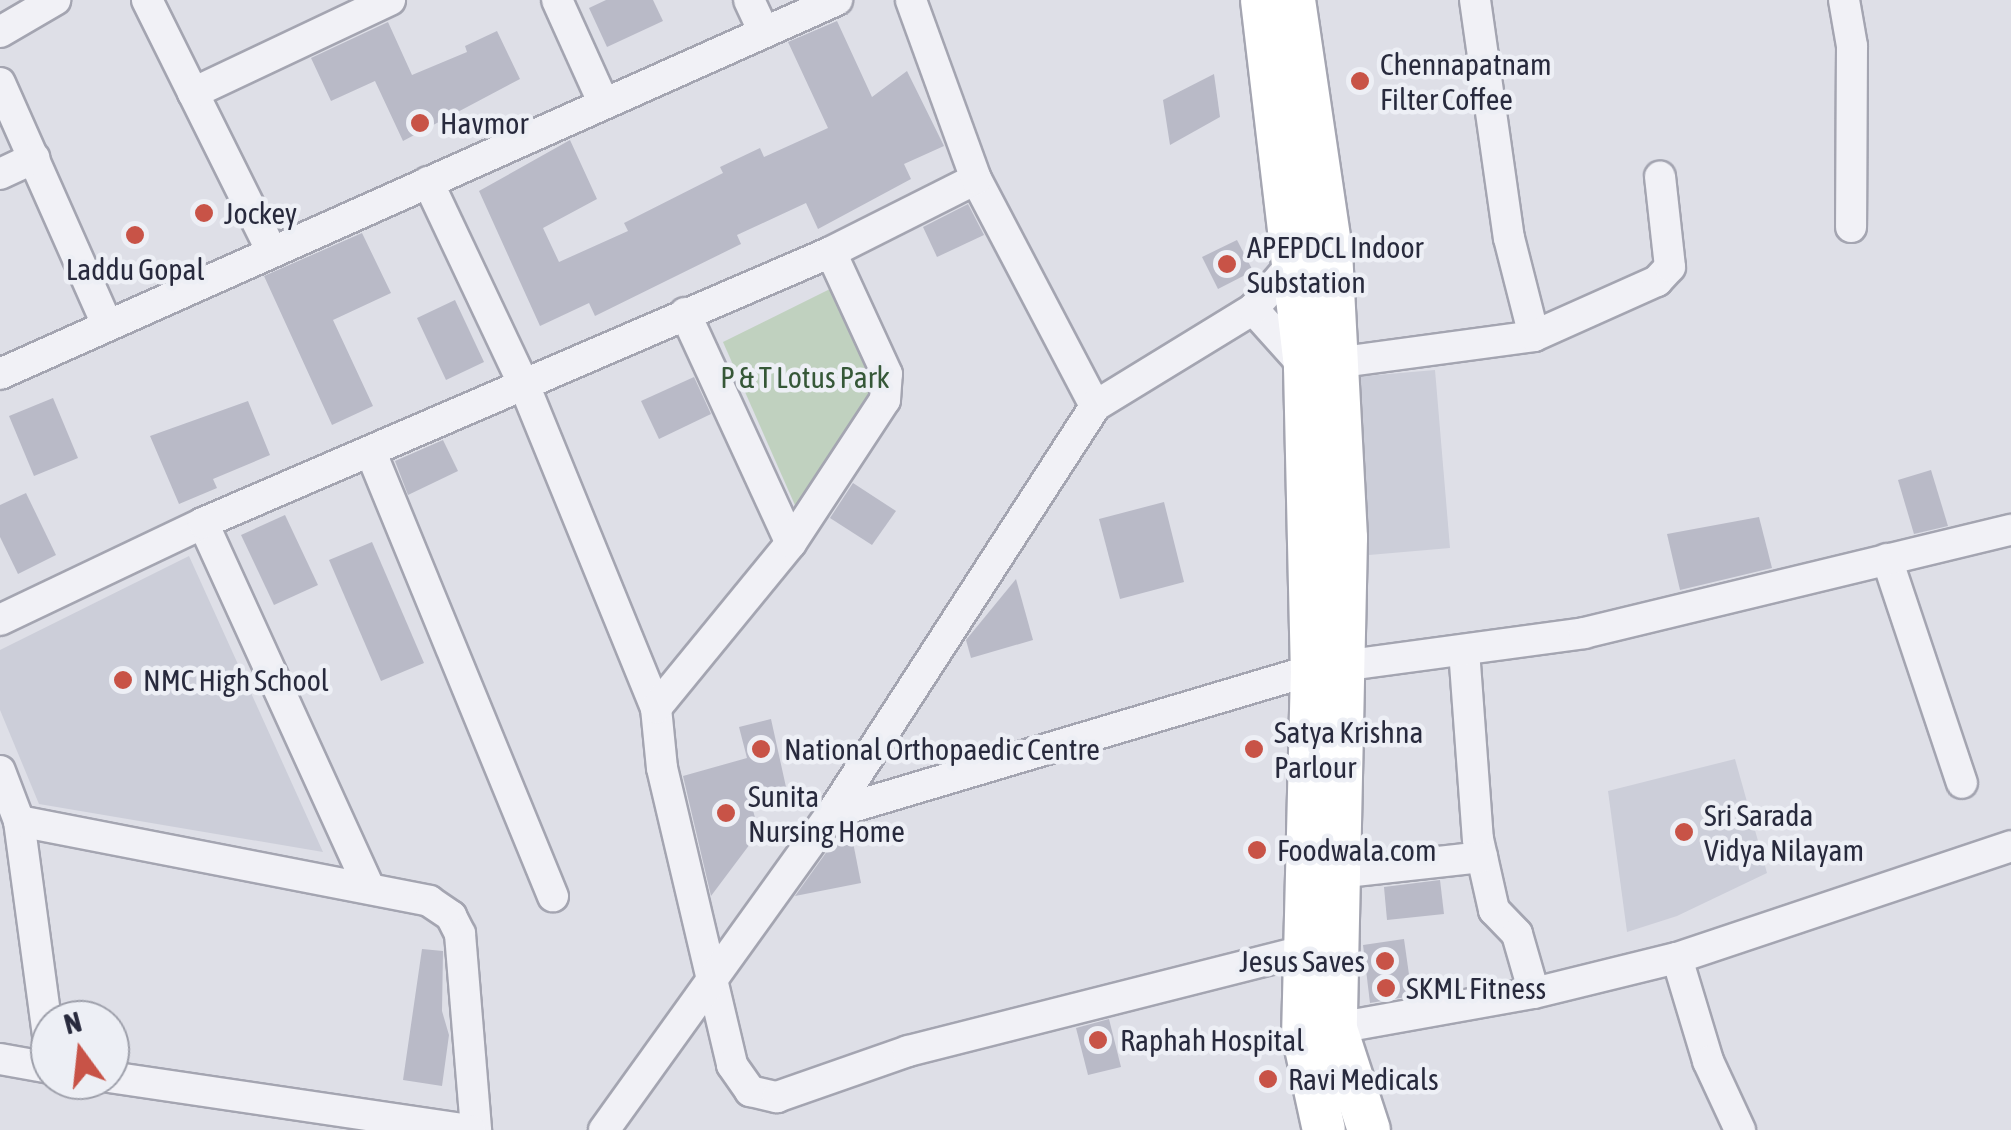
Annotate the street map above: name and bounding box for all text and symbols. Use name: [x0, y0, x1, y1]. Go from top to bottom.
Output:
place label: Chennapatnam Filter Coffee: [1380, 46, 1552, 116]
marker: Chennapatnam Filter Coffee: [1349, 70, 1371, 92]
place label: Havmor: [440, 105, 528, 141]
marker: Havmor: [409, 112, 431, 134]
place label: Jockey: [224, 195, 297, 231]
marker: Jockey: [193, 202, 215, 224]
marker: Laddu Gopal: [124, 224, 146, 246]
place label: APEPDCL Indoor Substation: [1247, 229, 1423, 300]
place label: Laddu Gopal: [66, 251, 204, 287]
marker: APEPDCL Indoor Substation: [1216, 253, 1238, 275]
park label: P & T Lotus Park: [720, 359, 890, 395]
place label: NMC High School: [143, 662, 329, 698]
marker: NMC High School: [112, 669, 134, 691]
place label: Satya Krishna Parlour: [1274, 714, 1423, 784]
place label: National Orthopaedic Centre: [784, 731, 1100, 767]
marker: National Orthopaedic Centre: [748, 736, 774, 762]
marker: Satya Krishna Parlour: [1243, 738, 1265, 760]
place label: Sunita Nursing Home: [748, 778, 905, 848]
place label: Sri Sarada Vidya Nilayam: [1704, 797, 1864, 868]
marker: Sunita Nursing Home: [713, 800, 739, 826]
marker: Sri Sarada Vidya Nilayam: [1673, 821, 1695, 843]
place label: Foodwala.com: [1277, 832, 1437, 868]
marker: Foodwala.com: [1246, 839, 1268, 861]
place label: Jesus Saves: [1239, 943, 1365, 979]
marker: Jesus Saves: [1374, 950, 1396, 972]
place label: SKML Fitness: [1406, 970, 1546, 1006]
marker: SKML Fitness: [1375, 977, 1397, 999]
north arrow: [30, 1000, 130, 1100]
text: N: [61, 1005, 85, 1041]
place label: Raphah Hospital: [1120, 1022, 1304, 1058]
marker: Raphah Hospital: [1085, 1027, 1111, 1053]
place label: Ravi Medicals: [1288, 1061, 1439, 1097]
marker: Ravi Medicals: [1257, 1068, 1279, 1090]

